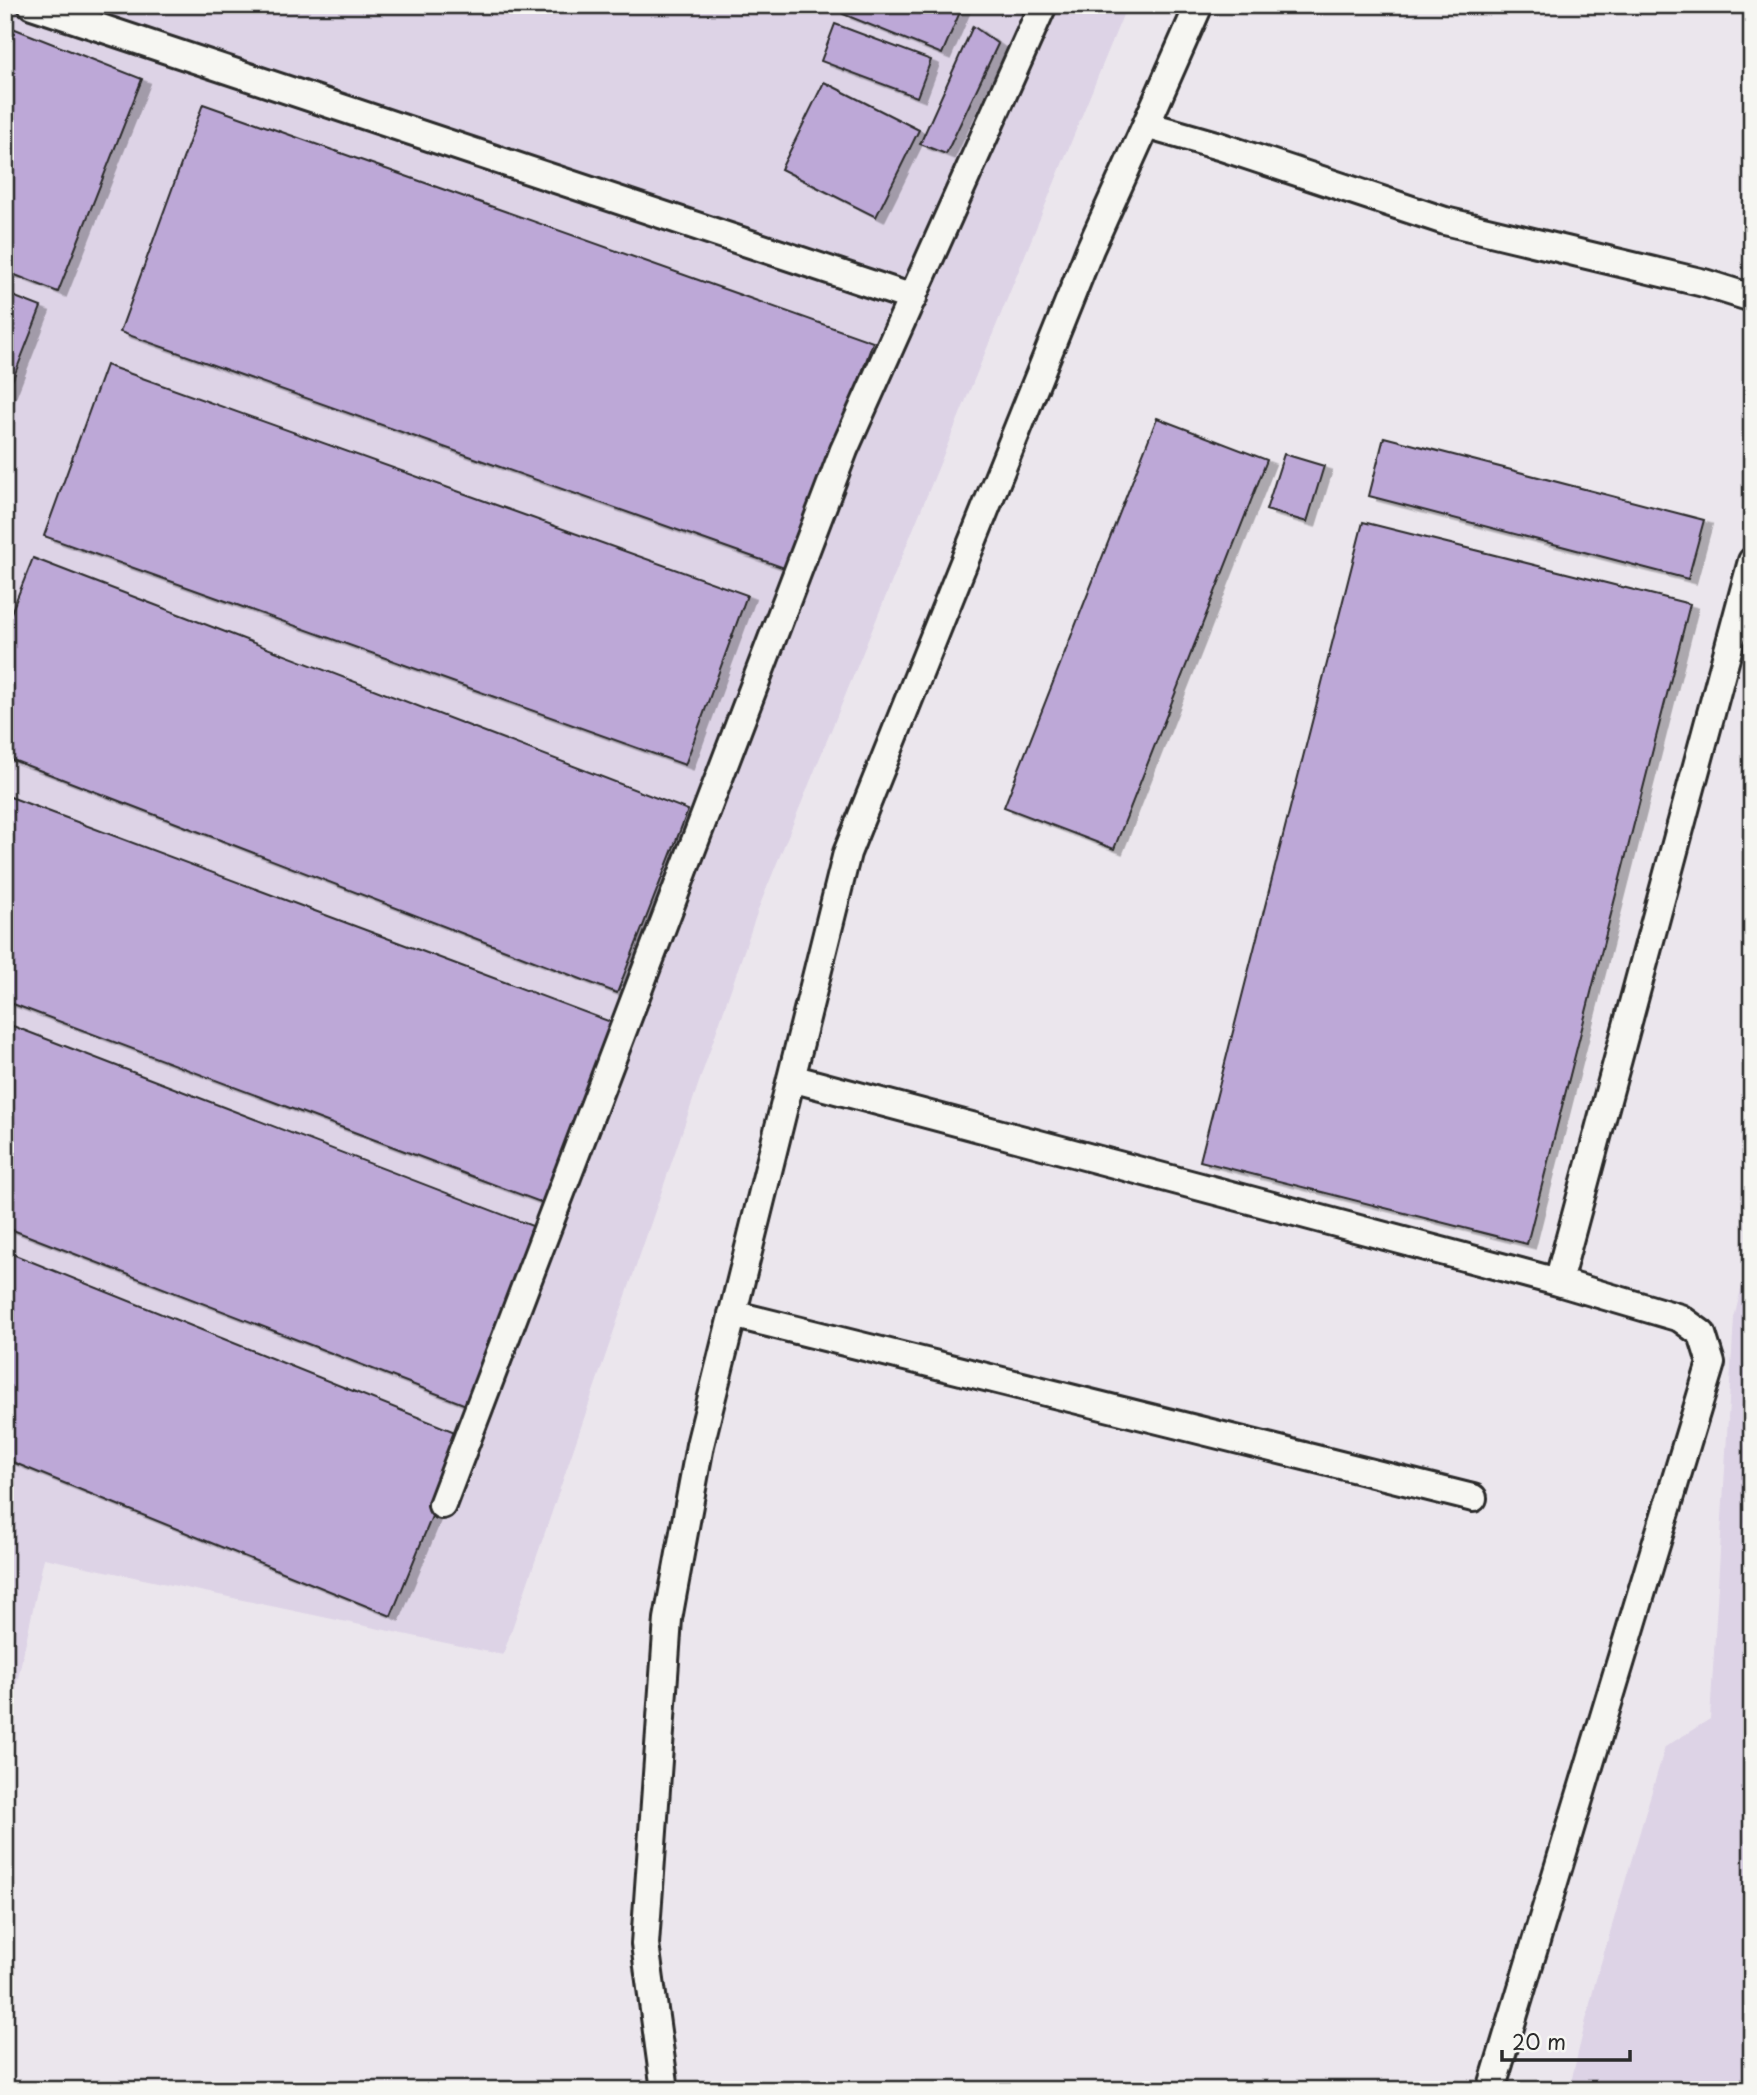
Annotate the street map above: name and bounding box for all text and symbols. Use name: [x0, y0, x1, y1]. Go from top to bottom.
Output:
scale bar: [1502, 2018, 1629, 2062]
text: 20 m: [1512, 2025, 1566, 2057]

